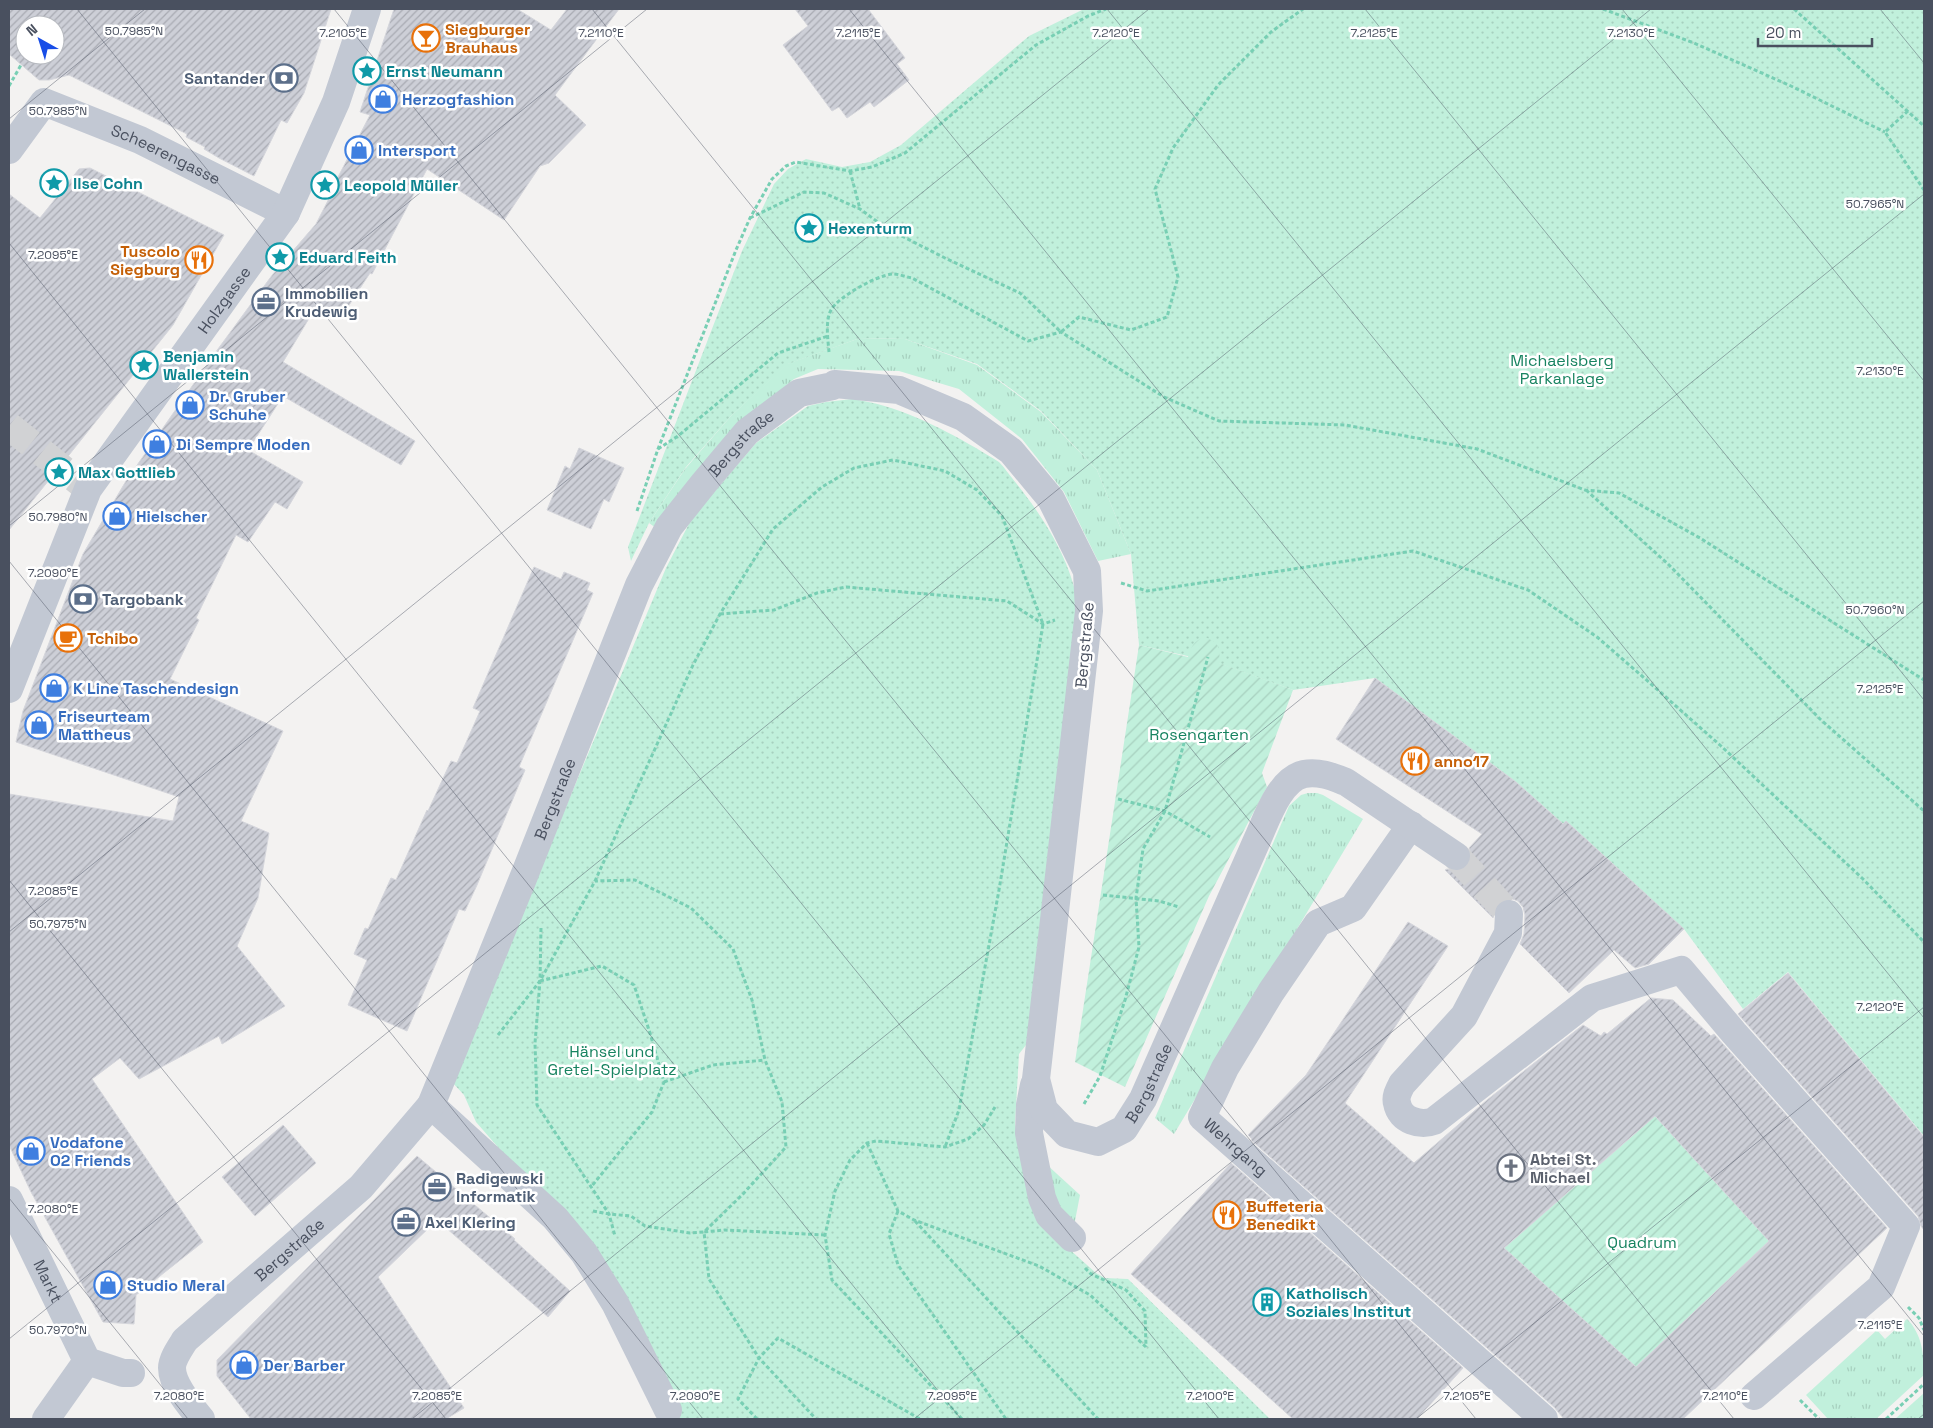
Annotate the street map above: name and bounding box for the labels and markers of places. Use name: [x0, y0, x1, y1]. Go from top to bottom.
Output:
place label: Siegburger Brauhaus: [445, 19, 530, 58]
bar icon: Siegburger Brauhaus: [411, 23, 441, 53]
place icon: Ernst Neumann: [352, 56, 382, 86]
place label: Ernst Neumann: [386, 61, 503, 82]
bank icon: Santander: [269, 63, 299, 93]
place label: Santander: [184, 68, 265, 89]
shop icon: Herzogfashion: [368, 84, 398, 114]
place label: Herzogfashion: [402, 89, 514, 110]
shop icon: Intersport: [344, 135, 374, 165]
place label: Intersport: [378, 140, 456, 161]
place icon: Ilse Cohn: [39, 168, 69, 198]
place icon: Leopold Müller: [310, 170, 340, 200]
place label: Ilse Cohn: [73, 173, 143, 194]
place label: Leopold Müller: [344, 175, 458, 196]
place icon: Hexenturm: [794, 213, 824, 243]
place label: Hexenturm: [828, 218, 912, 239]
place label: Tuscolo Siegburg: [110, 241, 180, 280]
place icon: Eduard Feith: [265, 242, 295, 272]
restaurant icon: Tuscolo Siegburg: [184, 245, 214, 275]
place label: Eduard Feith: [299, 247, 397, 268]
place label: Immobilien Krudewig: [285, 283, 368, 322]
office icon: Immobilien Krudewig: [251, 287, 281, 317]
place label: Benjamin Wallerstein: [163, 346, 249, 385]
place icon: Benjamin Wallerstein: [129, 350, 159, 380]
place label: Dr. Gruber Schuhe: [209, 386, 286, 425]
shop icon: Dr. Gruber Schuhe: [175, 390, 205, 420]
shop icon: Di Sempre Moden: [142, 429, 172, 459]
place label: Di Sempre Moden: [176, 434, 310, 455]
place icon: Max Gottlieb: [44, 457, 74, 487]
place label: Max Gottlieb: [78, 462, 176, 483]
shop icon: Hielscher: [102, 501, 132, 531]
place label: Hielscher: [136, 506, 207, 527]
bank icon: Targobank: [68, 584, 98, 614]
place label: Targobank: [102, 589, 184, 610]
cafe icon: Tchibo: [53, 623, 83, 653]
place label: Tchibo: [87, 628, 139, 649]
shop icon: K Line Taschendesign: [39, 673, 69, 703]
place label: K Line Taschendesign: [73, 678, 239, 699]
place label: Friseurteam Mattheus: [58, 706, 150, 745]
shop icon: Friseurteam Mattheus: [24, 710, 54, 740]
restaurant icon: anno17: [1400, 746, 1430, 776]
place label: anno17: [1434, 751, 1489, 772]
place label: Vodafone O2 Friends: [50, 1132, 131, 1171]
shop icon: Vodafone O2 Friends: [16, 1136, 46, 1166]
place label: Abtei St. Michael: [1530, 1149, 1596, 1188]
church icon: Abtei St. Michael: [1496, 1153, 1526, 1183]
place label: Radigewski Informatik: [456, 1168, 543, 1207]
office icon: Radigewski Informatik: [422, 1172, 452, 1202]
place label: Buffeteria Benedikt: [1246, 1196, 1323, 1235]
restaurant icon: Buffeteria Benedikt: [1212, 1200, 1242, 1230]
office icon: Axel Klering: [391, 1207, 421, 1237]
place label: Axel Klering: [425, 1212, 516, 1233]
shop icon: Studio Meral: [93, 1270, 123, 1300]
place label: Studio Meral: [127, 1275, 225, 1296]
place label: Katholisch Soziales Institut: [1286, 1283, 1411, 1322]
building icon: Katholisch Soziales Institut: [1252, 1287, 1282, 1317]
shop icon: Der Barber: [229, 1350, 259, 1380]
place label: Der Barber: [263, 1355, 345, 1376]

